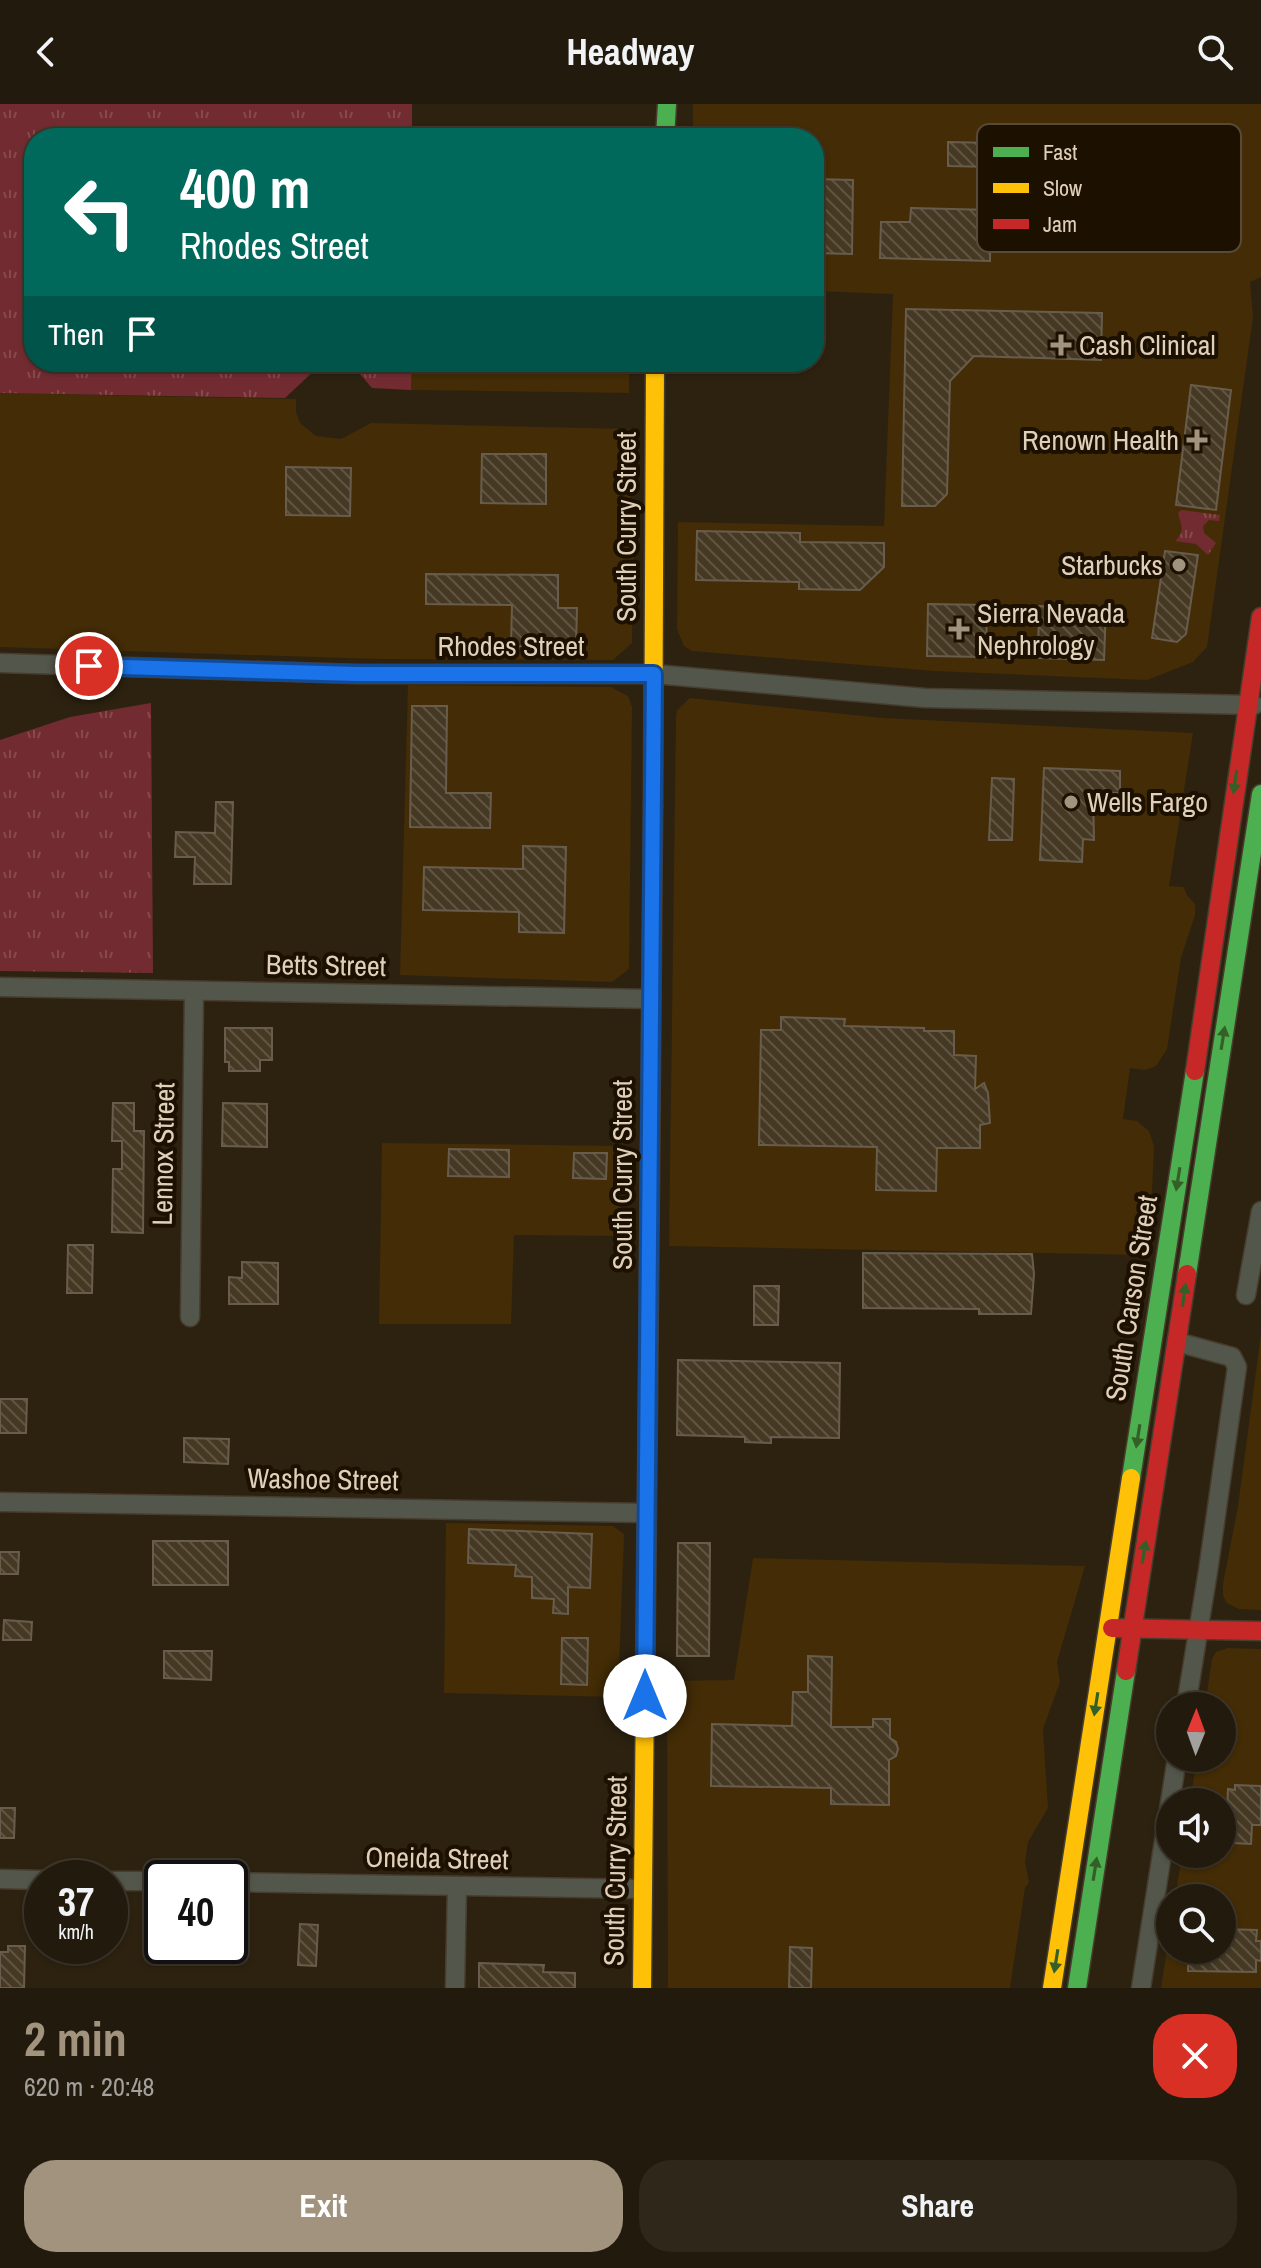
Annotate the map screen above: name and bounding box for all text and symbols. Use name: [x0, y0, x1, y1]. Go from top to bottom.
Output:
text: Headway: [567, 28, 694, 76]
icon: back: [24, 30, 68, 74]
icon: search: [1193, 30, 1237, 74]
legend: [977, 124, 1241, 252]
text: Fast: [1043, 137, 1077, 167]
text: 400 m: [180, 150, 310, 225]
icon: left: [48, 160, 152, 264]
text: Slow: [1043, 173, 1082, 203]
text: Jam: [1043, 209, 1077, 239]
text: Rhodes Street: [180, 222, 369, 270]
icon: arrive: [120, 312, 164, 356]
text: Then: [48, 314, 104, 354]
place label: Cash Clinical: [1079, 326, 1216, 364]
marker: Cash Clinical: [1050, 334, 1072, 356]
place label: Renown Health: [1022, 421, 1179, 459]
marker: Renown Health: [1186, 429, 1208, 451]
street label: South Curry Street: [607, 432, 645, 622]
place label: Starbucks: [1061, 546, 1163, 584]
marker: Starbucks: [1170, 556, 1188, 574]
place label: Sierra Nevada Nephrology: [977, 594, 1125, 664]
marker: Sierra Nevada Nephrology: [948, 618, 970, 640]
street label: Rhodes Street: [438, 627, 584, 665]
pin: [55, 632, 123, 700]
icon: arrive: [67, 644, 111, 688]
one-way arrow: [1228, 770, 1241, 795]
place label: Wells Fargo: [1087, 783, 1208, 821]
marker: Wells Fargo: [1062, 793, 1080, 811]
street label: Betts Street: [266, 945, 386, 985]
one-way arrow: [1218, 1025, 1230, 1050]
street label: South Curry Street: [603, 1080, 641, 1270]
street label: Lennox Street: [143, 1082, 183, 1226]
one-way arrow: [1171, 1166, 1183, 1191]
street label: South Carson Street: [1096, 1192, 1166, 1404]
one-way arrow: [1178, 1282, 1191, 1307]
one-way arrow: [1131, 1423, 1144, 1448]
street label: Washoe Street: [247, 1459, 399, 1499]
one-way arrow: [1139, 1539, 1151, 1564]
position arrow: [603, 1654, 687, 1738]
one-way arrow: [1089, 1692, 1102, 1717]
north arrow: [1156, 1692, 1236, 1772]
map controls: [1156, 1692, 1236, 1964]
street label: South Curry Street: [594, 1776, 636, 1966]
button: sound: [1156, 1788, 1236, 1868]
street label: Oneida Street: [365, 1838, 509, 1878]
one-way arrow: [1089, 1856, 1102, 1881]
speed limit sign: 40: [144, 1860, 248, 1964]
text: 37: [58, 1875, 94, 1928]
button: search: [1156, 1884, 1236, 1964]
text: km/h: [58, 1918, 94, 1945]
one-way arrow: [1050, 1949, 1062, 1974]
text: 2 min: [24, 2006, 127, 2071]
button: close: [1153, 2014, 1237, 2098]
text: 620 m · 20:48: [24, 2069, 154, 2104]
button: Exit: [24, 2160, 623, 2252]
button: Share: [639, 2160, 1237, 2252]

